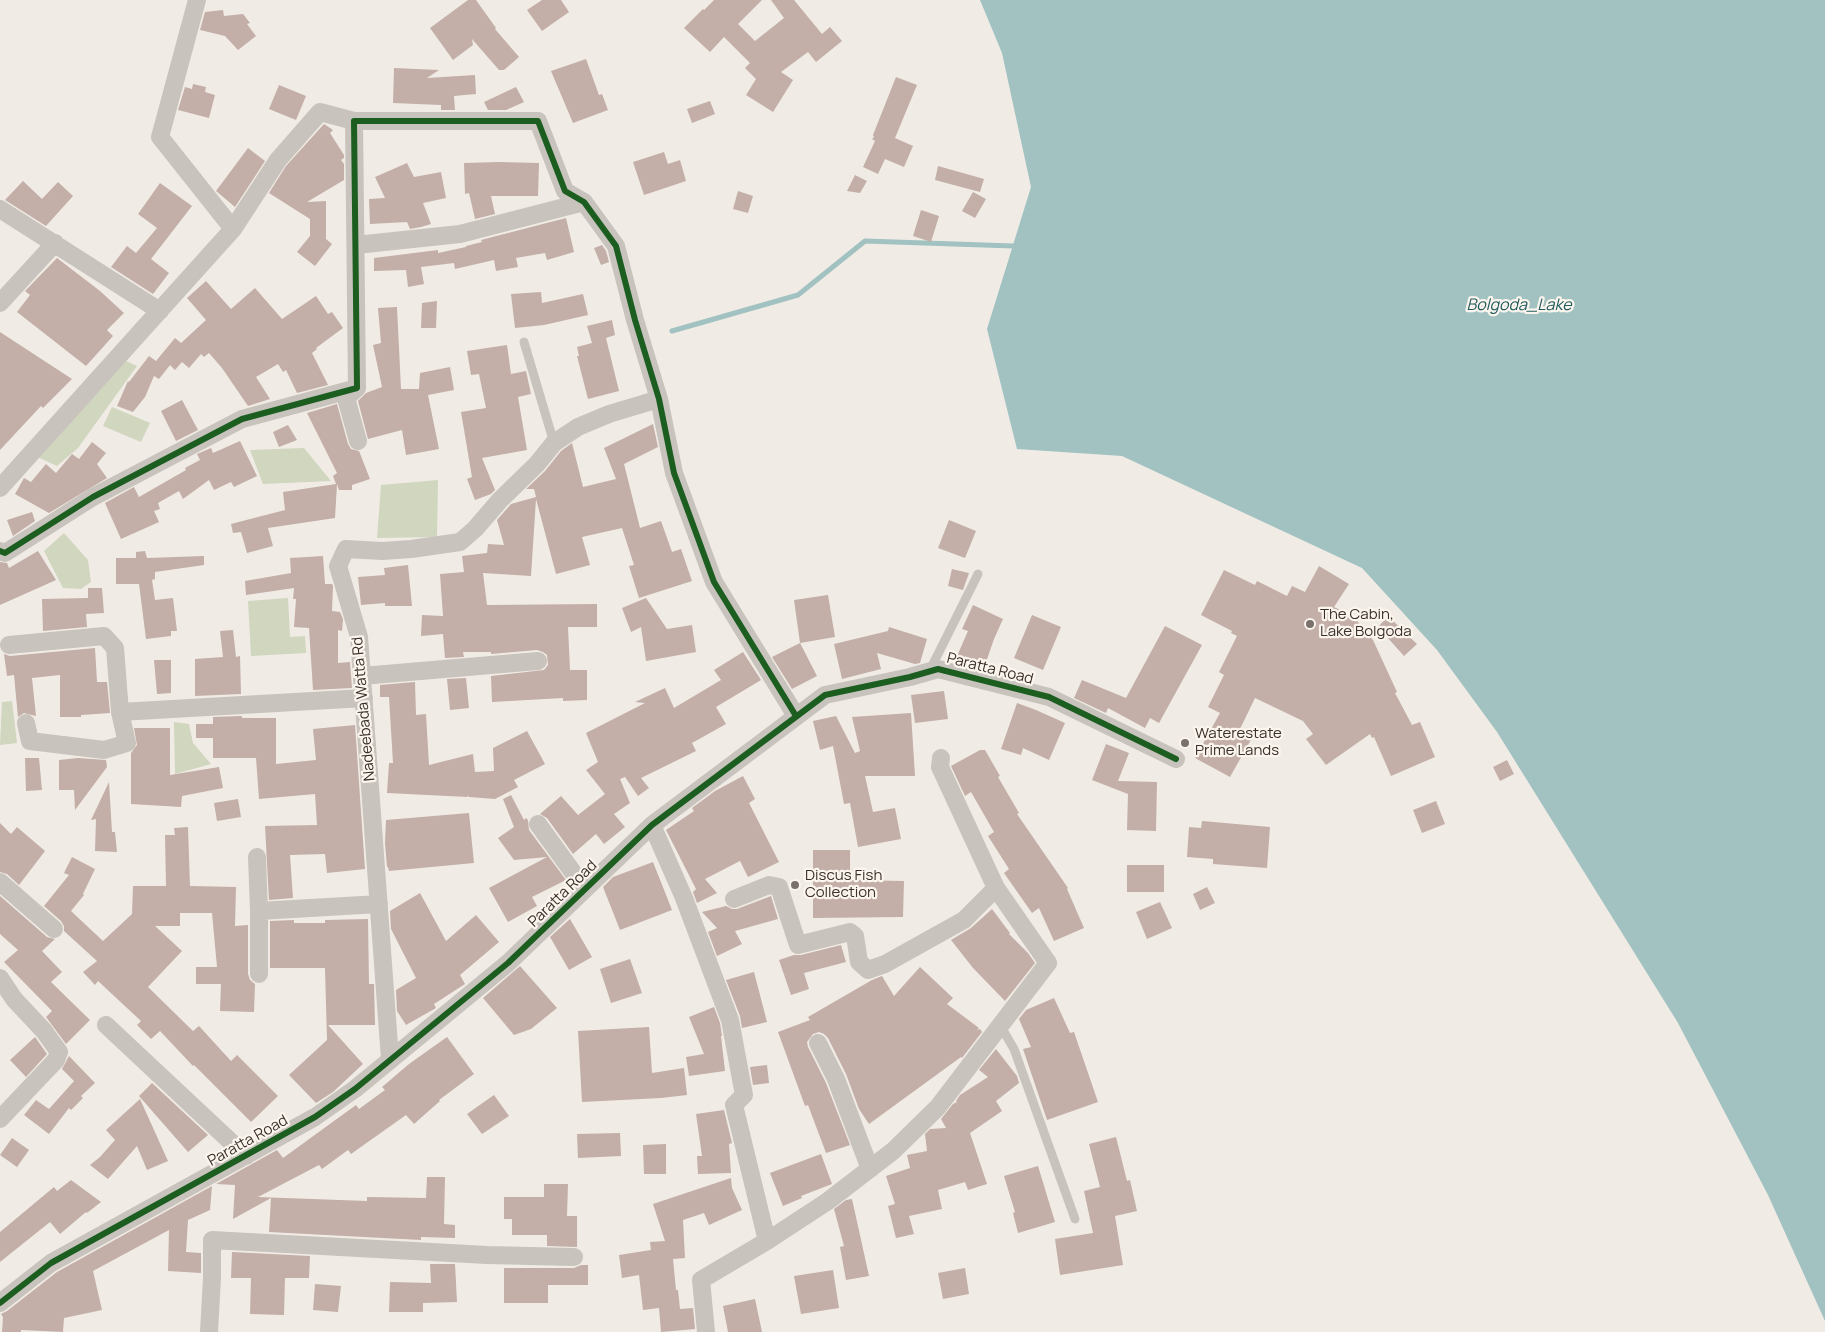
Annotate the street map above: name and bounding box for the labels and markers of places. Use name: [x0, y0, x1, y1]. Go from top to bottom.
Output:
place label: The Cabin, Lake Bolgoda: [1320, 606, 1412, 641]
marker: The Cabin, Lake Bolgoda: [1304, 618, 1316, 630]
place label: Waterestate Prime Lands: [1195, 725, 1282, 760]
marker: Waterestate Prime Lands: [1179, 737, 1191, 749]
place label: Discus Fish Collection: [805, 867, 882, 902]
marker: Discus Fish Collection: [789, 879, 801, 891]

